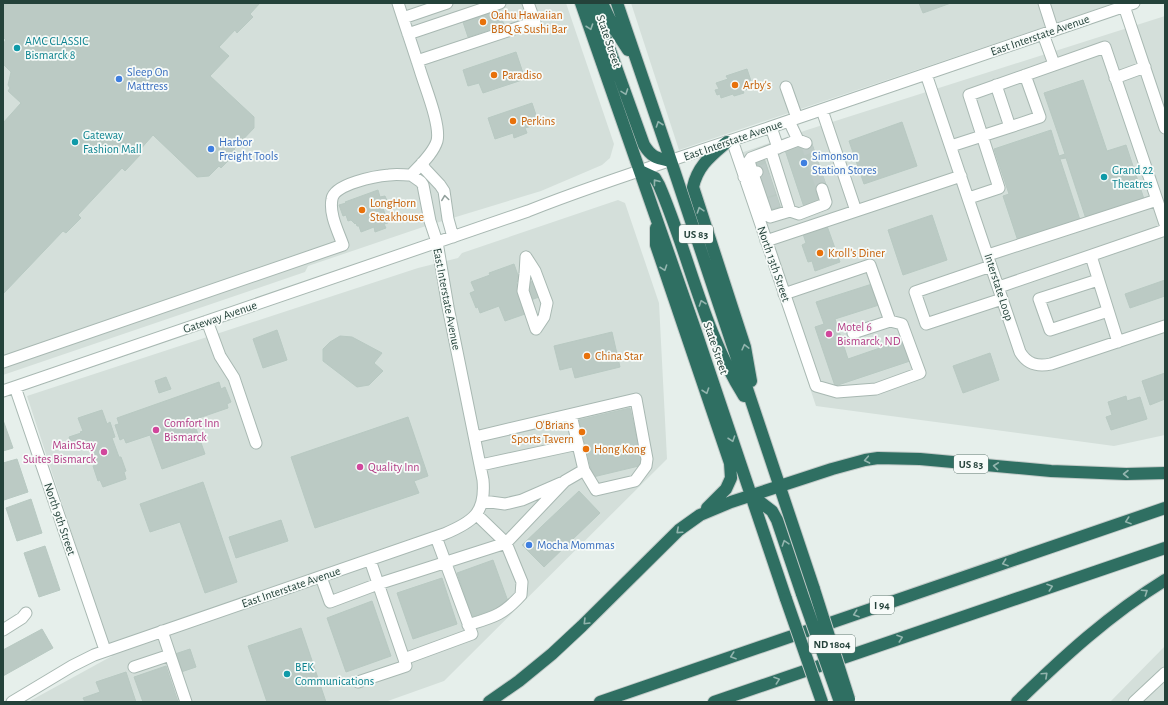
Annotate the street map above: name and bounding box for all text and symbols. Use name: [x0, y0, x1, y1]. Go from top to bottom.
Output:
place label: Oahu Hawaiian BBQ & Sushi Bar: [491, 9, 567, 36]
street label: East Interstate Avenue: [989, 12, 1091, 58]
street label: State Street: [594, 13, 624, 69]
marker: Oahu Hawaiian BBQ & Sushi Bar: [478, 17, 488, 27]
one-way arrow: [585, 24, 593, 31]
place label: AMC CLASSIC Bismarck 8: [25, 35, 88, 61]
marker: AMC CLASSIC Bismarck 8: [12, 43, 22, 53]
place label: Sleep On Mattress: [127, 66, 168, 92]
place label: Paradiso: [502, 69, 542, 81]
marker: Paradiso: [489, 70, 499, 80]
marker: Sleep On Mattress: [114, 74, 124, 84]
place label: Arby's: [743, 79, 771, 92]
marker: Arby's: [730, 80, 740, 90]
one-way arrow: [620, 89, 629, 96]
place label: Perkins: [521, 115, 555, 127]
marker: Perkins: [508, 116, 518, 126]
street label: East Interstate Avenue: [682, 117, 784, 163]
one-way arrow: [655, 120, 663, 127]
place label: Gateway Fashion Mall: [83, 129, 142, 155]
place label: Harbor Freight Tools: [219, 136, 278, 162]
marker: Gateway Fashion Mall: [70, 137, 80, 147]
marker: Harbor Freight Tools: [206, 144, 216, 154]
place label: Simonson Station Stores: [812, 150, 877, 176]
marker: Simonson Station Stores: [799, 158, 809, 168]
place label: Grand 22 Theatres: [1112, 164, 1154, 190]
marker: Grand 22 Theatres: [1099, 172, 1109, 182]
one-way arrow: [654, 179, 661, 187]
one-way arrow: [441, 195, 450, 202]
place label: LongHorn Steakhouse: [370, 197, 424, 223]
marker: LongHorn Steakhouse: [357, 205, 367, 215]
one-way arrow: [696, 207, 705, 214]
road number: US 83: [679, 225, 713, 243]
street label: North 13th Street: [755, 225, 793, 303]
street label: East Interstate Avenue: [431, 247, 463, 351]
place label: Kroll's Diner: [828, 247, 885, 259]
marker: Kroll's Diner: [815, 248, 825, 258]
street label: Interstate Loop: [982, 252, 1016, 322]
one-way arrow: [659, 265, 668, 272]
street label: Gateway Avenue: [182, 299, 259, 336]
one-way arrow: [698, 300, 706, 307]
street label: State Street: [701, 320, 731, 376]
place label: Motel 6 Bismarck, ND: [837, 321, 901, 347]
marker: Motel 6 Bismarck, ND: [824, 329, 834, 339]
one-way arrow: [741, 344, 749, 351]
place label: China Star: [595, 350, 643, 362]
marker: China Star: [582, 351, 592, 361]
one-way arrow: [701, 388, 709, 395]
place label: Comfort Inn Bismarck: [164, 417, 220, 443]
place label: O'Brians Sports Tavern: [511, 419, 574, 445]
marker: Comfort Inn Bismarck: [151, 425, 161, 435]
marker: O'Brians Sports Tavern: [577, 427, 587, 437]
one-way arrow: [727, 436, 736, 443]
place label: MainStay Suites Bismarck: [23, 439, 97, 465]
place label: Hong Kong: [594, 443, 646, 455]
marker: Hong Kong: [581, 444, 591, 454]
marker: MainStay Suites Bismarck: [99, 447, 109, 457]
one-way arrow: [864, 455, 870, 464]
road number: US 83: [954, 455, 988, 473]
place label: Quality Inn: [368, 461, 420, 474]
marker: Quality Inn: [355, 462, 365, 472]
one-way arrow: [993, 462, 999, 471]
one-way arrow: [1123, 470, 1129, 478]
street label: North 9th Street: [42, 481, 78, 557]
one-way arrow: [1125, 516, 1132, 524]
one-way arrow: [676, 526, 684, 534]
place label: Mocha Mommas: [537, 539, 615, 551]
marker: Mocha Mommas: [524, 540, 534, 550]
one-way arrow: [781, 540, 790, 547]
one-way arrow: [1002, 558, 1009, 567]
street label: East Interstate Avenue: [240, 564, 342, 610]
one-way arrow: [1046, 584, 1053, 592]
one-way arrow: [1141, 590, 1148, 597]
road number: I 94: [870, 596, 894, 614]
one-way arrow: [852, 609, 859, 618]
one-way arrow: [583, 617, 591, 625]
road number: ND 1804: [809, 635, 855, 653]
one-way arrow: [897, 635, 904, 643]
one-way arrow: [729, 652, 736, 660]
place label: BEK Communications: [295, 661, 374, 687]
marker: BEK Communications: [282, 669, 292, 679]
one-way arrow: [1040, 672, 1048, 679]
one-way arrow: [774, 677, 781, 685]

